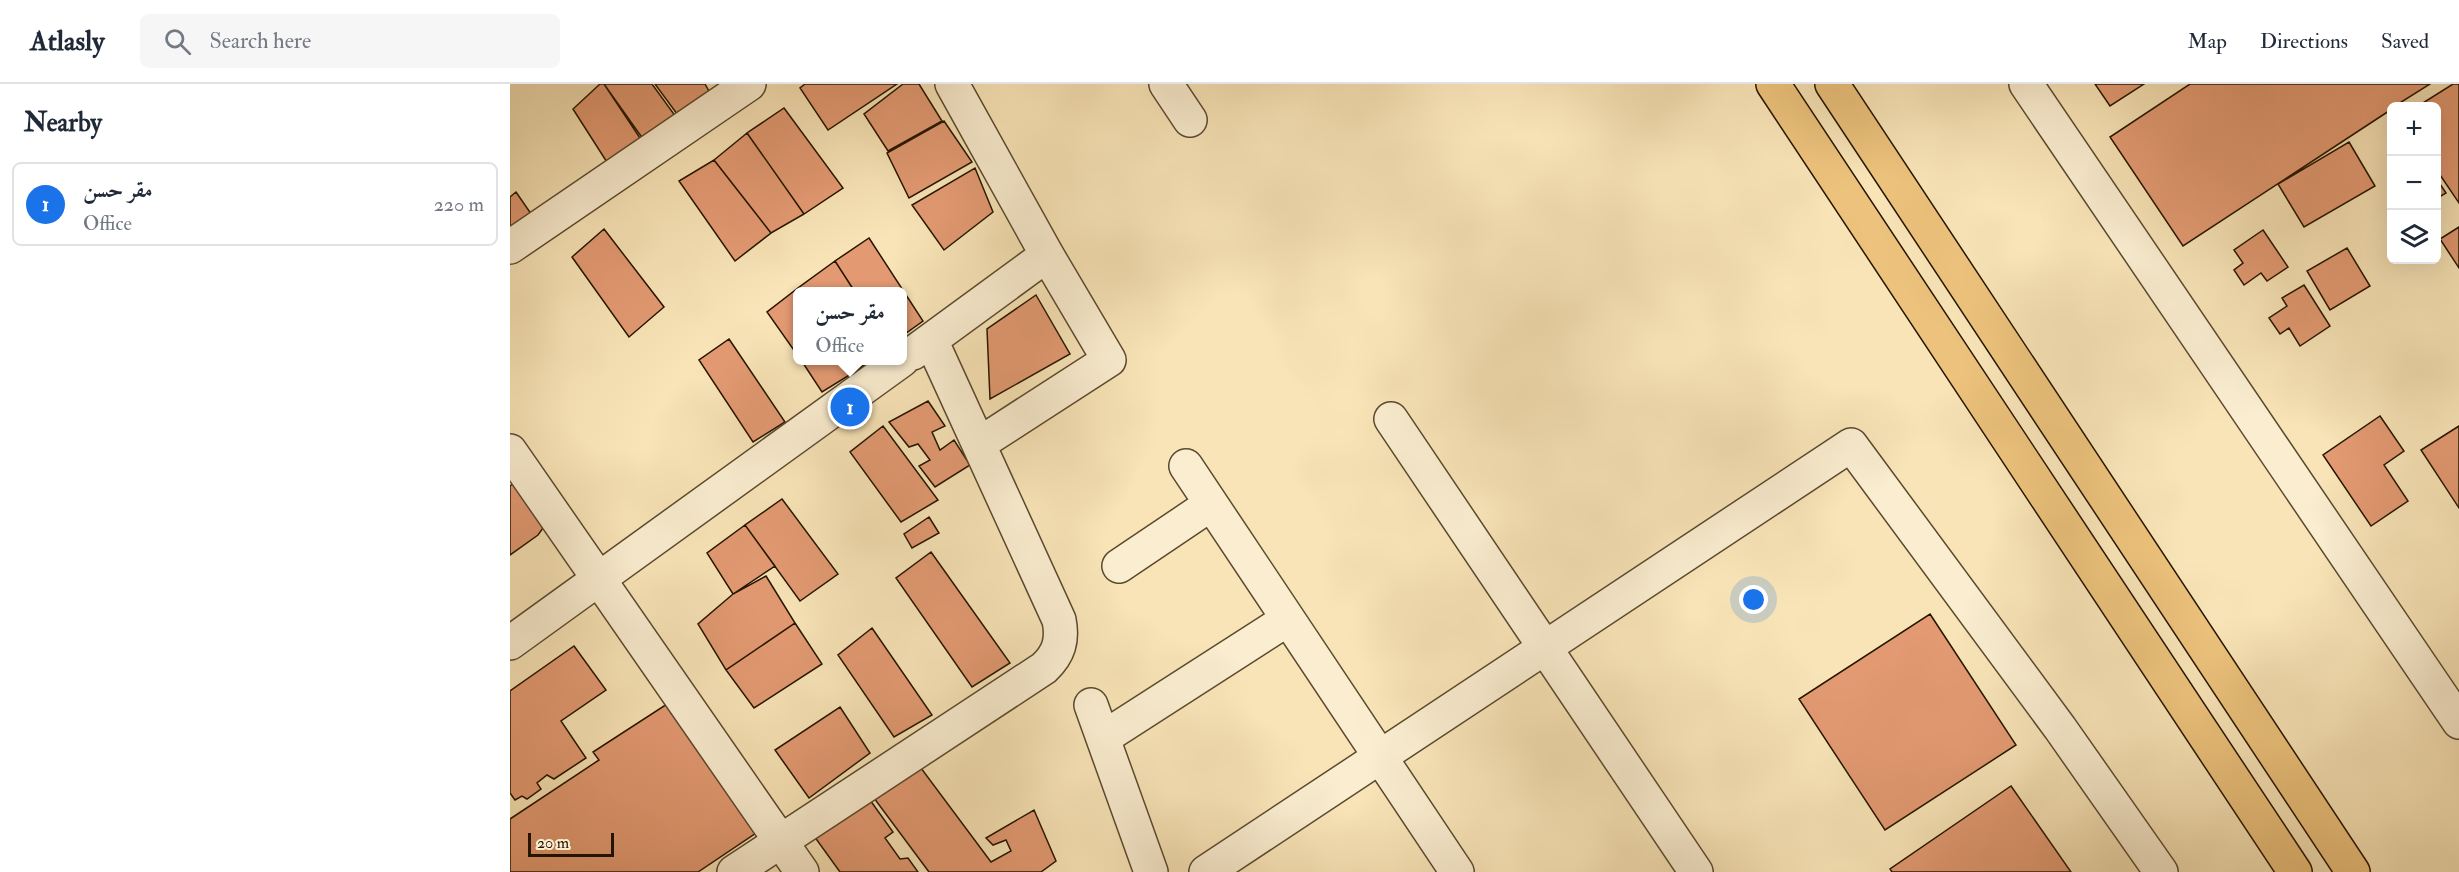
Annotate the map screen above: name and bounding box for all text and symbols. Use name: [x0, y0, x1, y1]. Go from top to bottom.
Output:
search box: [140, 14, 560, 68]
text: Atlasly: [30, 24, 104, 59]
icon: search: [161, 25, 194, 58]
text: Search here: [209, 27, 311, 55]
text: Map: [2187, 28, 2227, 55]
text: Directions: [2260, 28, 2348, 55]
text: Saved: [2381, 28, 2429, 55]
map controls: [2387, 102, 2441, 264]
button: +: [2387, 102, 2441, 156]
text: Nearby: [24, 107, 102, 139]
button: −: [2387, 156, 2441, 210]
text: مقر حسن: [83, 176, 153, 204]
text: 1: [42, 192, 49, 217]
text: 220 m: [434, 192, 484, 217]
button: layers: [2387, 210, 2441, 264]
text: Office: [83, 211, 132, 236]
popup: [793, 287, 907, 365]
text: مقر حسن: [815, 298, 885, 326]
text: Office: [815, 333, 864, 358]
pin: 1: [830, 384, 870, 430]
your location: [1739, 585, 1768, 614]
scale bar: [528, 830, 614, 858]
text: 20 m: [537, 833, 569, 853]

